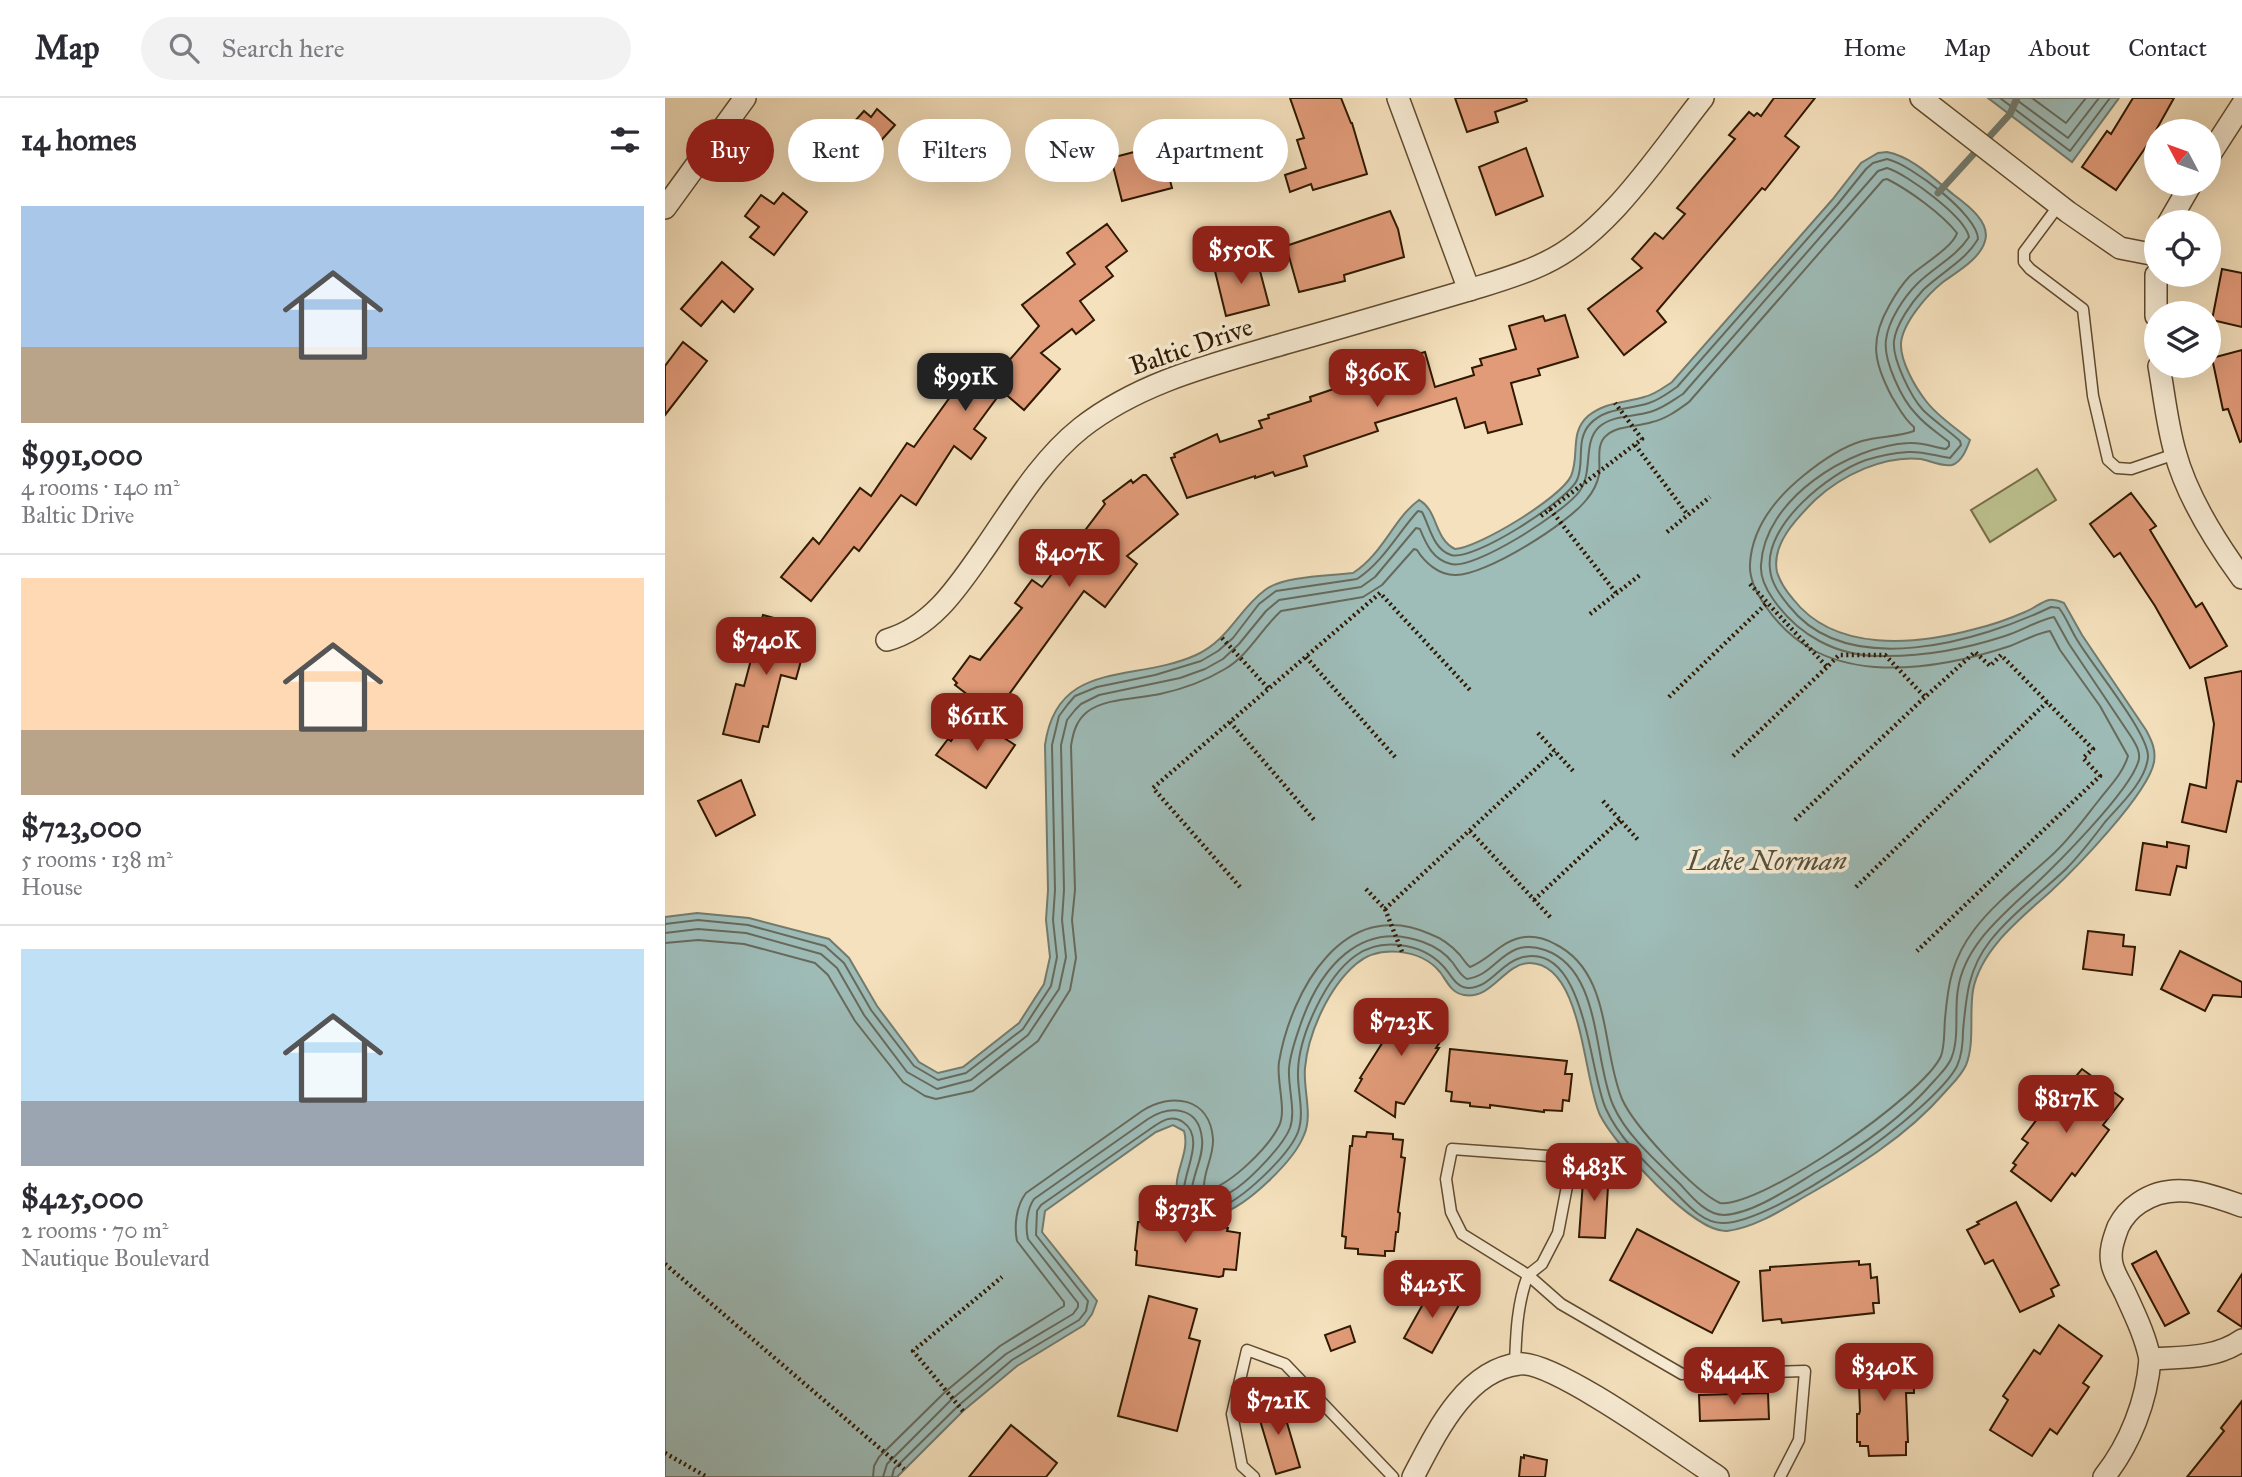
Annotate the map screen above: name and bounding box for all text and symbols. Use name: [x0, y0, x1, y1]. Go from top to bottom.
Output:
search box: [141, 17, 631, 80]
text: Map: [35, 28, 99, 68]
icon: search: [165, 29, 203, 67]
text: Search here: [221, 32, 345, 64]
text: Home: [1843, 33, 1906, 63]
text: Map: [1944, 33, 1991, 63]
text: About: [2029, 33, 2090, 63]
text: Contact: [2128, 33, 2207, 63]
chip: Buy: [686, 119, 774, 182]
chip: Rent: [788, 119, 884, 182]
chip: Filters: [898, 119, 1011, 182]
chip: New: [1025, 119, 1119, 182]
chip: Apartment: [1133, 119, 1288, 182]
north arrow: [2144, 119, 2221, 196]
map controls: [2144, 119, 2221, 378]
icon: filters: [606, 121, 644, 159]
text: 14 homes: [21, 122, 136, 158]
button: locate: [2144, 210, 2221, 287]
pin: $550K: [1192, 226, 1290, 286]
text: $550K: [1209, 235, 1273, 263]
icon: home: [270, 252, 396, 378]
button: layers: [2144, 301, 2221, 378]
street label: Baltic Drive: [1125, 310, 1257, 382]
pin: $360K: [1328, 350, 1426, 409]
pin: $991K: [916, 354, 1014, 413]
text: $360K: [1345, 358, 1409, 386]
text: $991K: [933, 362, 997, 390]
text: $991,000: [21, 437, 143, 473]
text: 4 rooms · 140 m²: [21, 473, 180, 501]
text: Baltic Drive: [21, 501, 134, 529]
pin: $407K: [1020, 530, 1118, 589]
text: $407K: [1035, 538, 1103, 566]
pin: $740K: [717, 618, 815, 677]
icon: home: [270, 624, 396, 750]
text: $740K: [732, 626, 800, 654]
pin: $611K: [928, 694, 1026, 753]
text: $611K: [947, 702, 1007, 730]
text: $723,000: [21, 809, 142, 845]
water label: Lake Norman: [1685, 843, 1847, 878]
text: 5 rooms · 138 m²: [21, 845, 173, 873]
text: House: [21, 873, 83, 901]
icon: home: [270, 995, 396, 1121]
pin: $723K: [1352, 998, 1450, 1058]
text: $723K: [1370, 1007, 1432, 1035]
pin: $817K: [2017, 1076, 2115, 1135]
text: $817K: [2034, 1084, 2098, 1112]
pin: $483K: [1545, 1144, 1643, 1203]
text: $483K: [1562, 1152, 1626, 1180]
text: $425,000: [21, 1180, 144, 1216]
pin: $373K: [1136, 1186, 1234, 1245]
text: $373K: [1155, 1194, 1215, 1222]
text: 2 rooms · 70 m²: [21, 1216, 169, 1244]
text: Nautique Boulevard: [21, 1244, 210, 1272]
pin: $425K: [1383, 1260, 1481, 1320]
text: $425K: [1400, 1269, 1464, 1297]
pin: $340K: [1835, 1344, 1933, 1403]
pin: $444K: [1685, 1348, 1783, 1407]
text: $340K: [1851, 1352, 1917, 1380]
text: $444K: [1700, 1356, 1768, 1384]
pin: $721K: [1229, 1378, 1327, 1437]
text: $721K: [1247, 1386, 1309, 1414]

